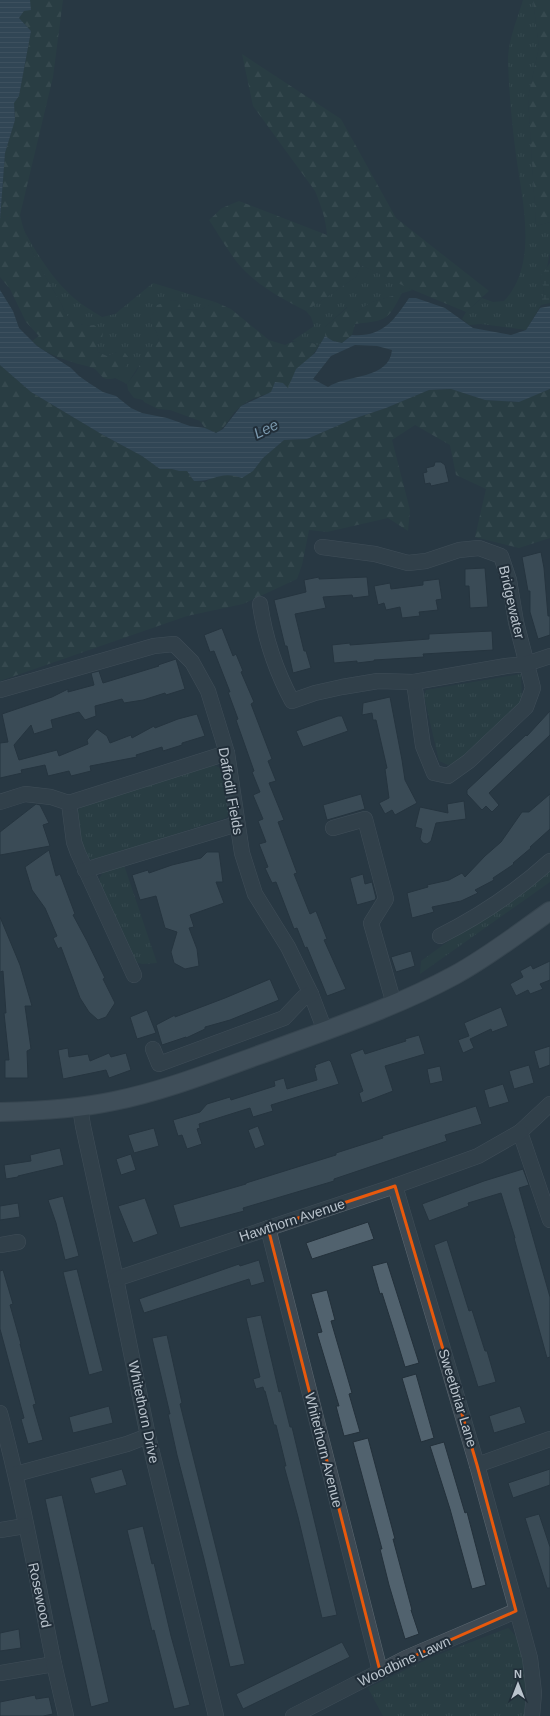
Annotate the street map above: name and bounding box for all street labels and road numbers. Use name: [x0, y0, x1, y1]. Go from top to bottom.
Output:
street label: Bridgewater: [496, 564, 528, 641]
street label: Daffodil Fields: [215, 746, 247, 836]
street label: Hawthorn Avenue: [237, 1195, 347, 1245]
street label: Sweetbriar Lane: [435, 1347, 481, 1449]
street label: Whitethorn Drive: [125, 1359, 163, 1465]
street label: Whitethorn Avenue: [302, 1391, 346, 1509]
street label: Rosewood: [25, 1561, 55, 1629]
street label: Woodbine Lawn: [355, 1633, 453, 1689]

